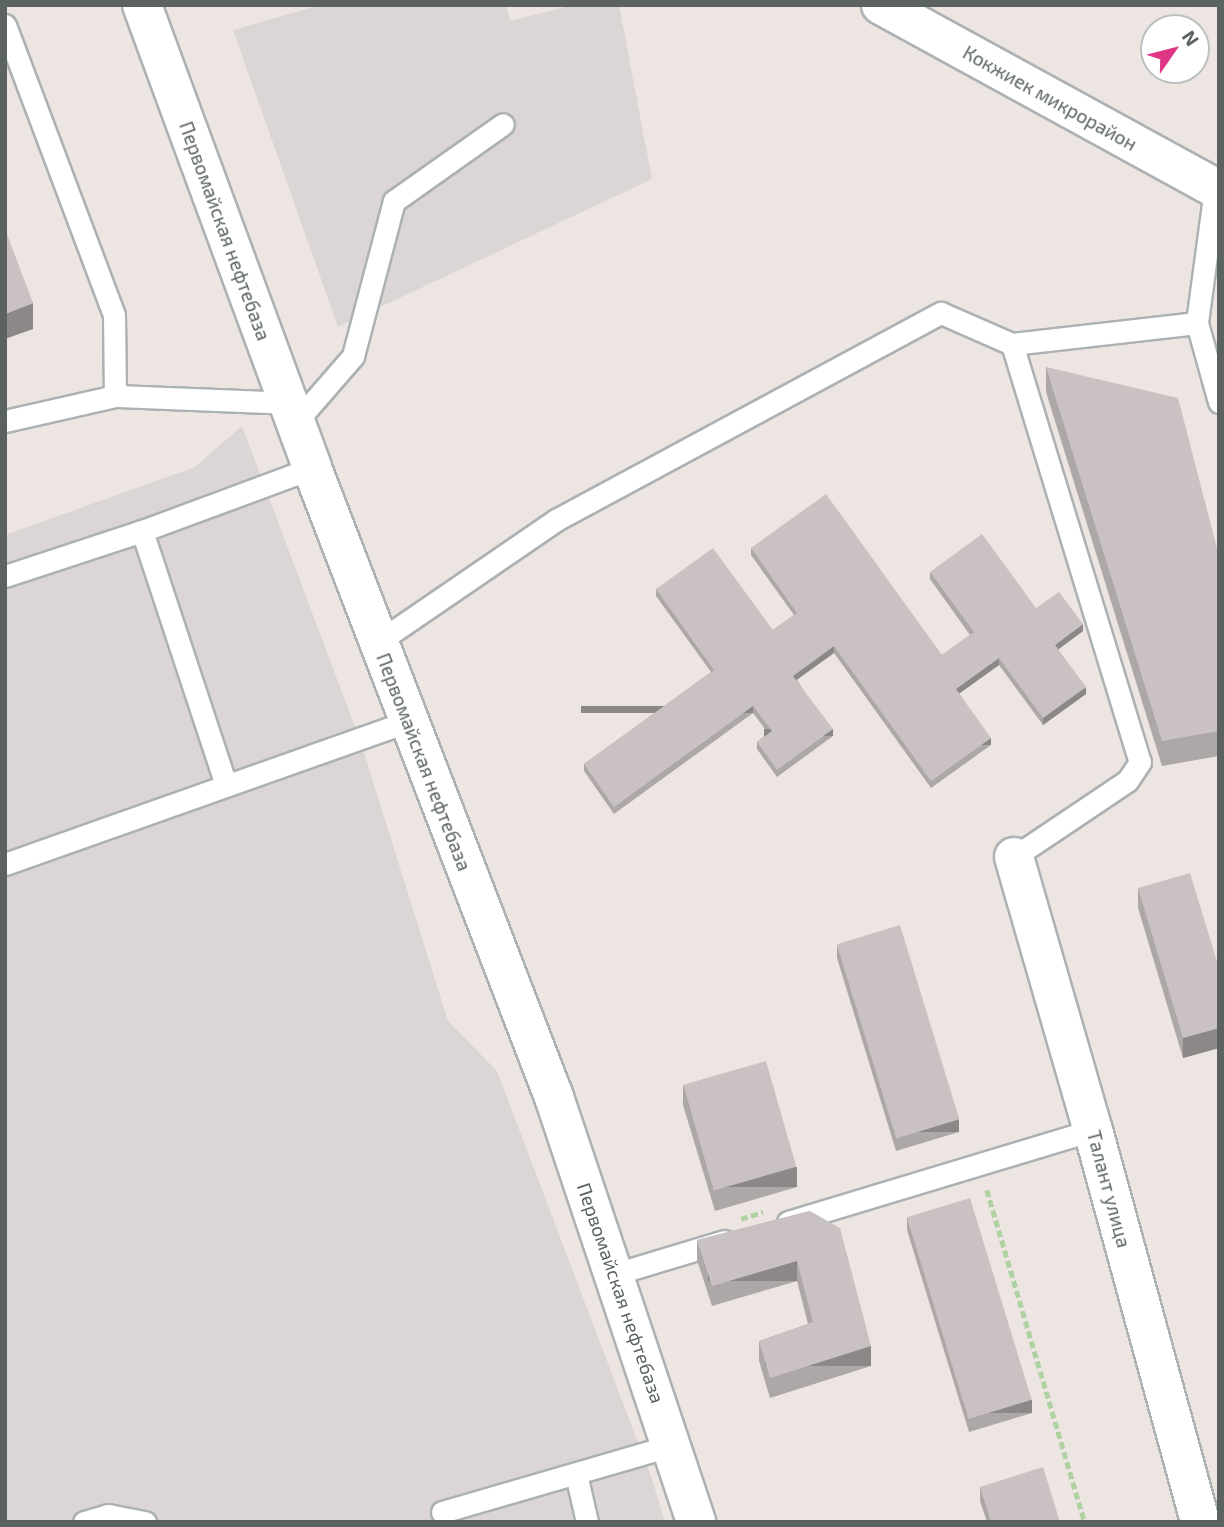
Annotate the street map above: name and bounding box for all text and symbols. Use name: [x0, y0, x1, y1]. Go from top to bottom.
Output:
north arrow: [1140, 14, 1210, 84]
text: N: [1178, 26, 1204, 50]
street label: Кокжиек микрорайон: [959, 41, 1141, 155]
street label: Первомайская нефтебаза: [175, 118, 275, 344]
street label: Первомайская нефтебаза: [372, 650, 476, 874]
street label: Талант улица: [1082, 1128, 1136, 1250]
street label: Первомайская нефтебаза: [573, 1180, 669, 1406]

